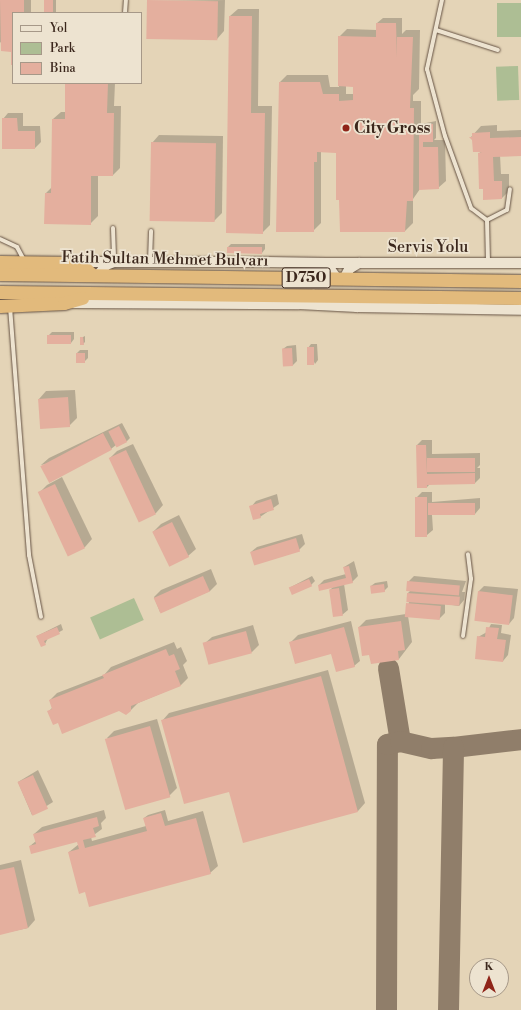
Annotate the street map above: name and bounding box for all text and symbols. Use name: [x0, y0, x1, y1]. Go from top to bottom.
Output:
legend: [12, 12, 142, 84]
text: Yol: [50, 21, 67, 36]
text: Park: [50, 41, 75, 56]
text: Bina: [50, 61, 76, 76]
place label: City Gross: [354, 118, 430, 138]
marker: City Gross: [341, 123, 351, 133]
street label: Servis Yolu: [388, 237, 468, 257]
street label: Fatih Sultan Mehmet Bulvarı: [61, 248, 269, 270]
road number: D750: [281, 265, 331, 291]
north arrow: [469, 958, 509, 998]
text: K: [485, 960, 493, 974]

